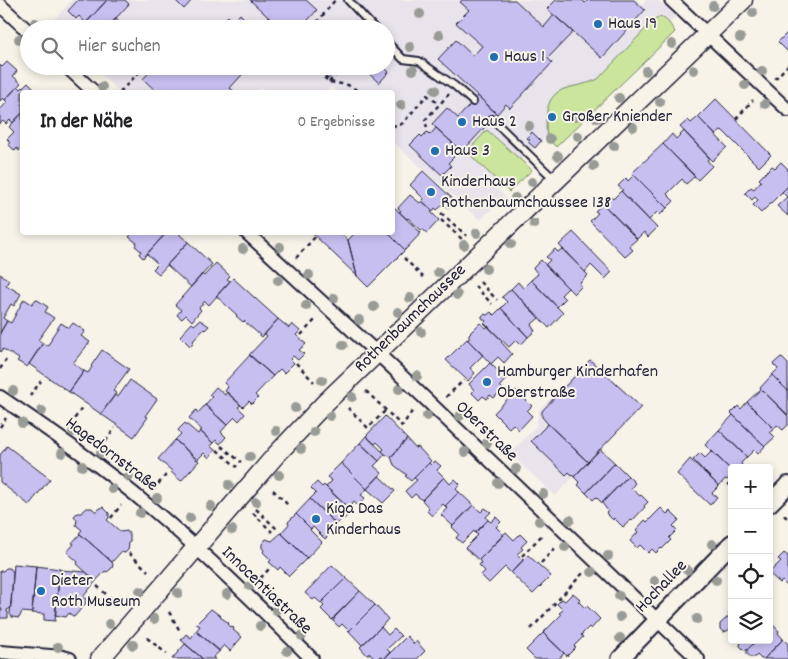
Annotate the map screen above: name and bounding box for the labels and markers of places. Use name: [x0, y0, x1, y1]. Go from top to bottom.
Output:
place label: Haus 19: [608, 12, 657, 37]
marker: Haus 19: [592, 18, 604, 30]
place label: Haus 1: [504, 45, 545, 70]
marker: Haus 1: [488, 51, 500, 63]
place label: Großer Kniender: [562, 105, 673, 130]
place label: Haus 2: [472, 110, 517, 135]
marker: Großer Kniender: [546, 111, 558, 123]
marker: Haus 2: [456, 116, 468, 128]
place label: Haus 3: [445, 139, 490, 164]
marker: Haus 3: [429, 145, 441, 157]
place label: Kinderhaus Rothenbaumchaussee 138: [441, 170, 611, 216]
marker: Kinderhaus Rothenbaumchaussee 138: [425, 186, 437, 198]
place label: Hamburger Kinderhafen Oberstraße: [497, 360, 658, 406]
marker: Hamburger Kinderhafen Oberstraße: [481, 376, 493, 388]
place label: Kiga Das Kinderhaus: [326, 497, 401, 543]
marker: Kiga Das Kinderhaus: [310, 513, 322, 525]
place label: Dieter Roth Museum: [51, 569, 141, 615]
marker: Dieter Roth Museum: [35, 585, 47, 597]

